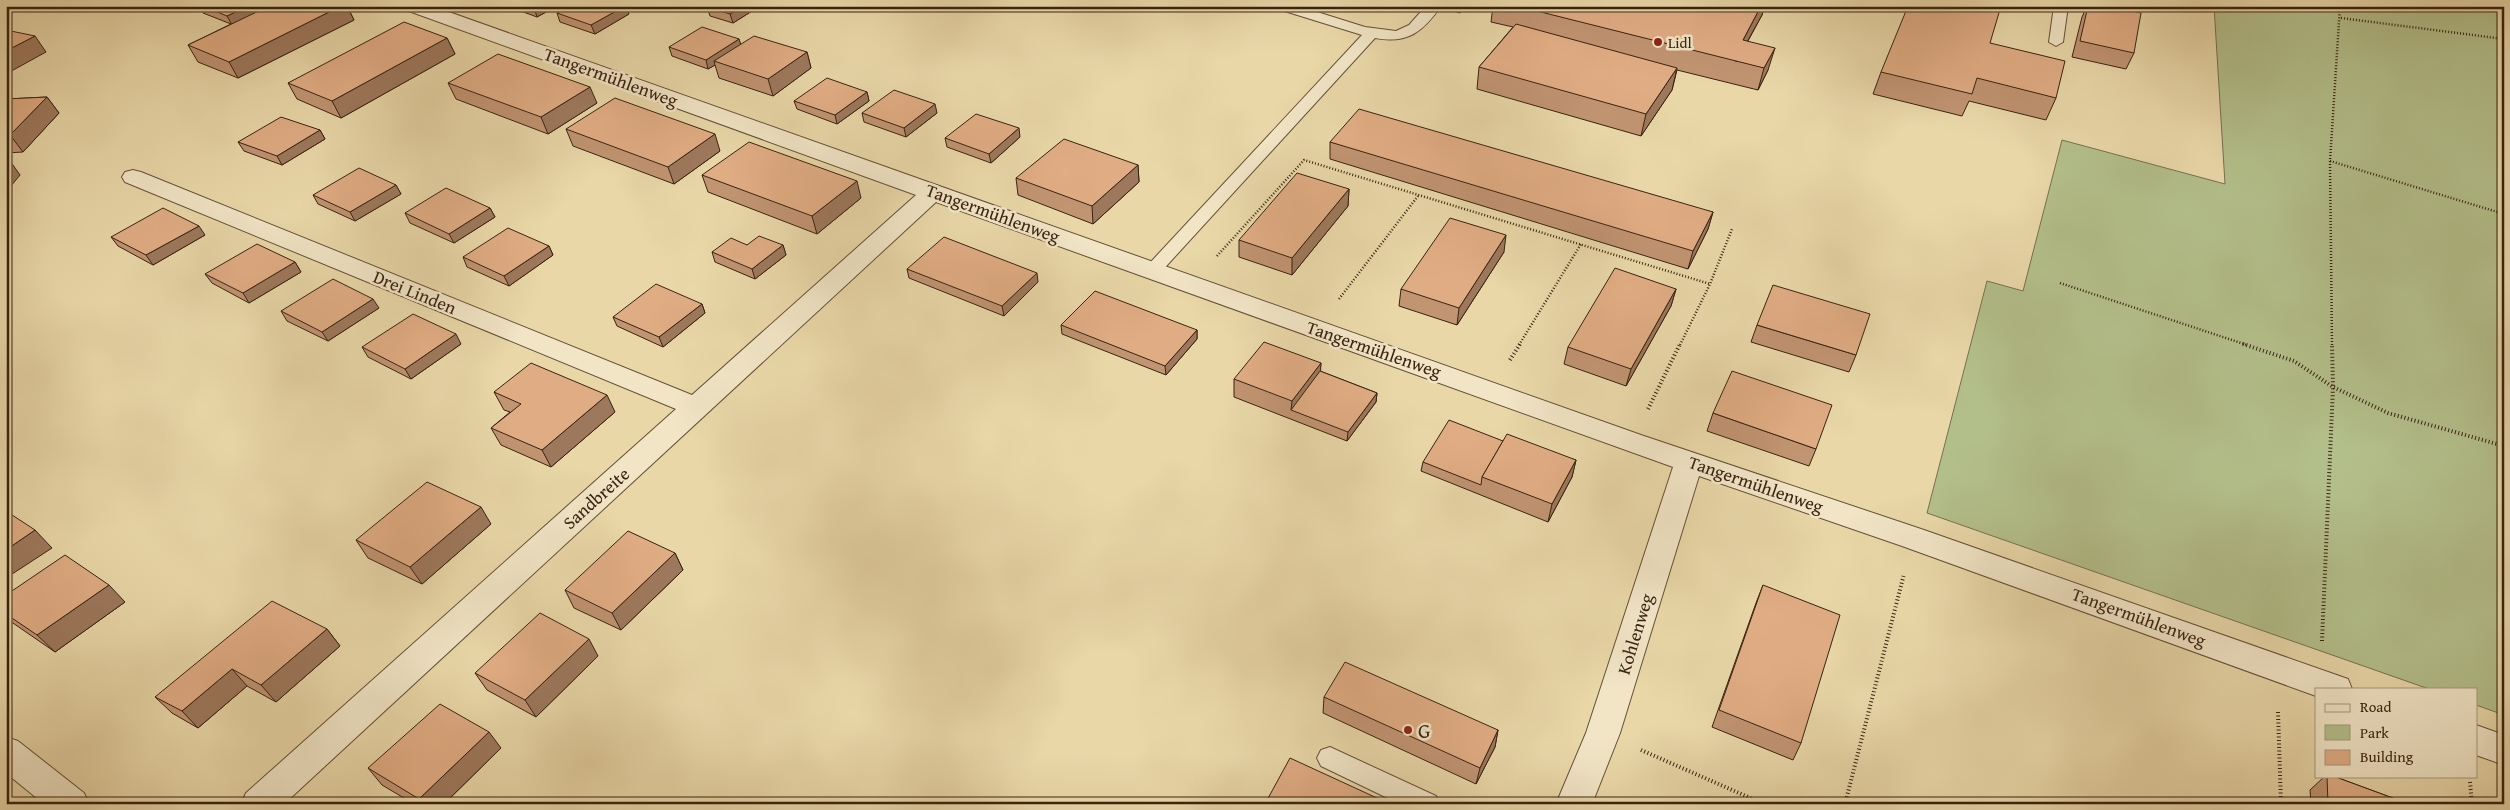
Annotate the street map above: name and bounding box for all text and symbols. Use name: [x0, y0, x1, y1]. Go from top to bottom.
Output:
place label: Lidl: [1668, 32, 1692, 53]
marker: Lidl: [1652, 36, 1664, 48]
street label: Tangermühlenweg: [540, 40, 682, 114]
street label: Tangermühlenweg: [922, 176, 1064, 250]
street label: Drei Linden: [369, 263, 461, 321]
street label: Tangermühlenweg: [1303, 313, 1445, 385]
street label: Tangermühlenweg: [1685, 448, 1827, 520]
street label: Sandbreite: [557, 461, 635, 535]
street label: Tangermühlenweg: [2068, 580, 2210, 654]
street label: Kohlenweg: [1610, 590, 1660, 678]
legend: [2315, 688, 2478, 778]
text: Road: [2360, 696, 2391, 717]
place label: G: [1418, 715, 1430, 746]
text: Park: [2360, 722, 2389, 743]
marker: G: [1402, 724, 1414, 736]
text: Building: [2360, 746, 2414, 767]

